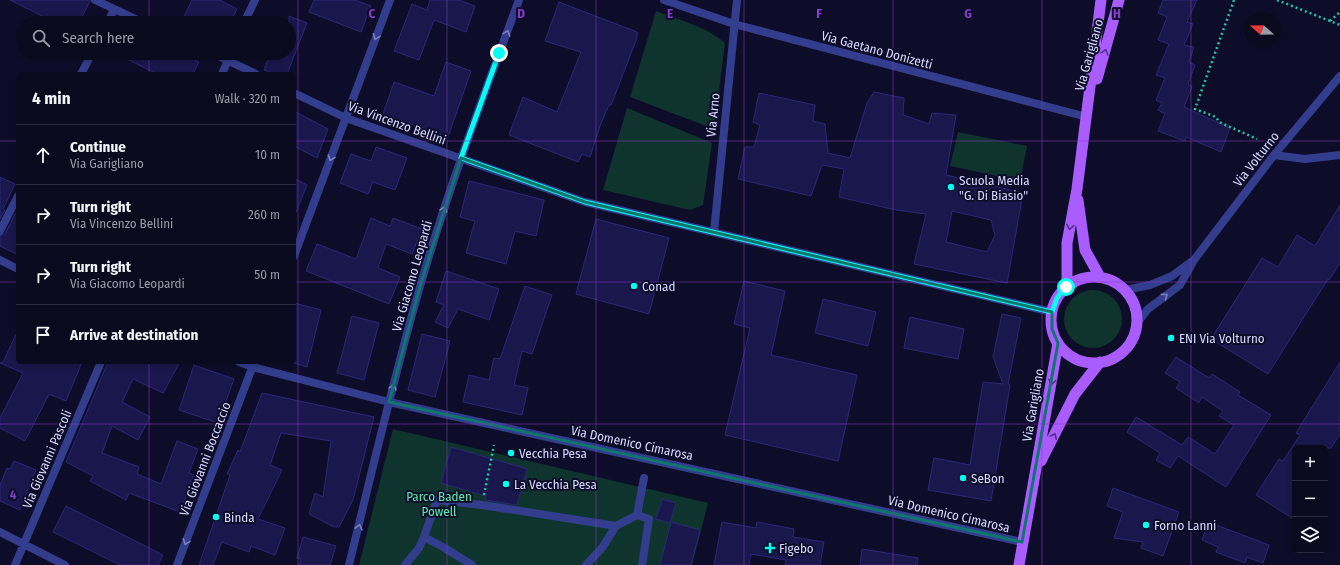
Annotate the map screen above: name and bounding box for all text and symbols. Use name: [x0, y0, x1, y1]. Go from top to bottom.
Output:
text: C: [369, 6, 376, 21]
text: D: [517, 6, 525, 21]
text: E: [667, 6, 673, 21]
text: F: [816, 6, 822, 21]
text: G: [964, 6, 972, 21]
text: H: [1113, 6, 1121, 21]
north arrow: [1244, 12, 1280, 48]
search box: [16, 16, 296, 60]
street label: Via Garigliano: [1072, 17, 1106, 93]
icon: search: [30, 27, 52, 49]
street label: Via Gaetano Donizetti: [820, 28, 934, 72]
text: Search here: [62, 29, 134, 47]
one-way arrow: [502, 30, 510, 37]
one-way arrow: [373, 33, 381, 40]
route end: [490, 44, 508, 62]
one-way arrow: [1100, 49, 1108, 55]
text: 4 min: [32, 88, 71, 109]
text: Walk · 320 m: [215, 91, 280, 106]
street label: Via Arno: [703, 92, 723, 138]
street label: Via Vincenzo Bellini: [346, 98, 448, 148]
street label: Via Volturno: [1230, 129, 1282, 189]
text: Continue: [70, 138, 126, 156]
icon: ahead: [32, 144, 54, 166]
text: 10 m: [255, 147, 280, 162]
one-way arrow: [327, 155, 335, 162]
text: Via Garigliano: [70, 156, 144, 171]
place label: Scuola Media "G. Di Biasio": [959, 173, 1030, 203]
marker: Scuola Media "G. Di Biasio": [946, 182, 956, 192]
text: Turn right: [70, 198, 131, 216]
icon: right: [32, 204, 54, 226]
one-way arrow: [440, 205, 448, 212]
text: 260 m: [248, 207, 280, 222]
text: Via Vincenzo Bellini: [70, 216, 173, 231]
street label: Via Giacomo Leopardi: [389, 219, 435, 333]
one-way arrow: [1066, 224, 1075, 230]
text: Turn right: [70, 258, 131, 276]
icon: right: [32, 264, 54, 286]
text: 50 m: [254, 267, 280, 282]
text: Via Giacomo Leopardi: [70, 276, 185, 291]
route start: [1057, 278, 1075, 296]
place label: Conad: [642, 279, 675, 294]
marker: Conad: [629, 281, 639, 291]
one-way arrow: [1160, 294, 1167, 301]
icon: arrive: [32, 324, 54, 346]
text: Arrive at destination: [70, 326, 198, 344]
place label: ENI Via Volturno: [1179, 331, 1265, 346]
marker: ENI Via Volturno: [1166, 333, 1176, 343]
street label: Via Garigliano: [1019, 367, 1047, 443]
one-way arrow: [1048, 379, 1056, 385]
one-way arrow: [388, 384, 397, 391]
street label: Via Giovanni Boccaccio: [176, 400, 234, 518]
street label: Via Giovanni Pascoli: [19, 407, 75, 511]
street label: Via Domenico Cimarosa: [570, 423, 694, 463]
one-way arrow: [1049, 433, 1057, 440]
map controls: [1292, 445, 1328, 553]
button: +: [1292, 445, 1328, 481]
place label: Vecchia Pesa: [519, 446, 587, 461]
marker: Vecchia Pesa: [506, 448, 516, 458]
place label: SeBon: [971, 471, 1005, 486]
marker: SeBon: [958, 473, 968, 483]
place label: La Vecchia Pesa: [514, 477, 597, 492]
marker: La Vecchia Pesa: [501, 479, 511, 489]
button: −: [1292, 481, 1328, 517]
text: 4: [10, 487, 17, 502]
park label: Parco Baden Powell: [406, 489, 472, 519]
street label: Via Domenico Cimarosa: [887, 493, 1011, 535]
place label: Binda: [224, 510, 255, 525]
marker: Binda: [211, 512, 221, 522]
button: layers: [1292, 517, 1328, 553]
place label: Forno Lanni: [1154, 518, 1216, 533]
marker: Forno Lanni: [1141, 520, 1151, 530]
one-way arrow: [354, 524, 362, 530]
one-way arrow: [182, 539, 190, 546]
place label: Figebo: [779, 541, 814, 556]
marker: Figebo: [764, 542, 776, 554]

